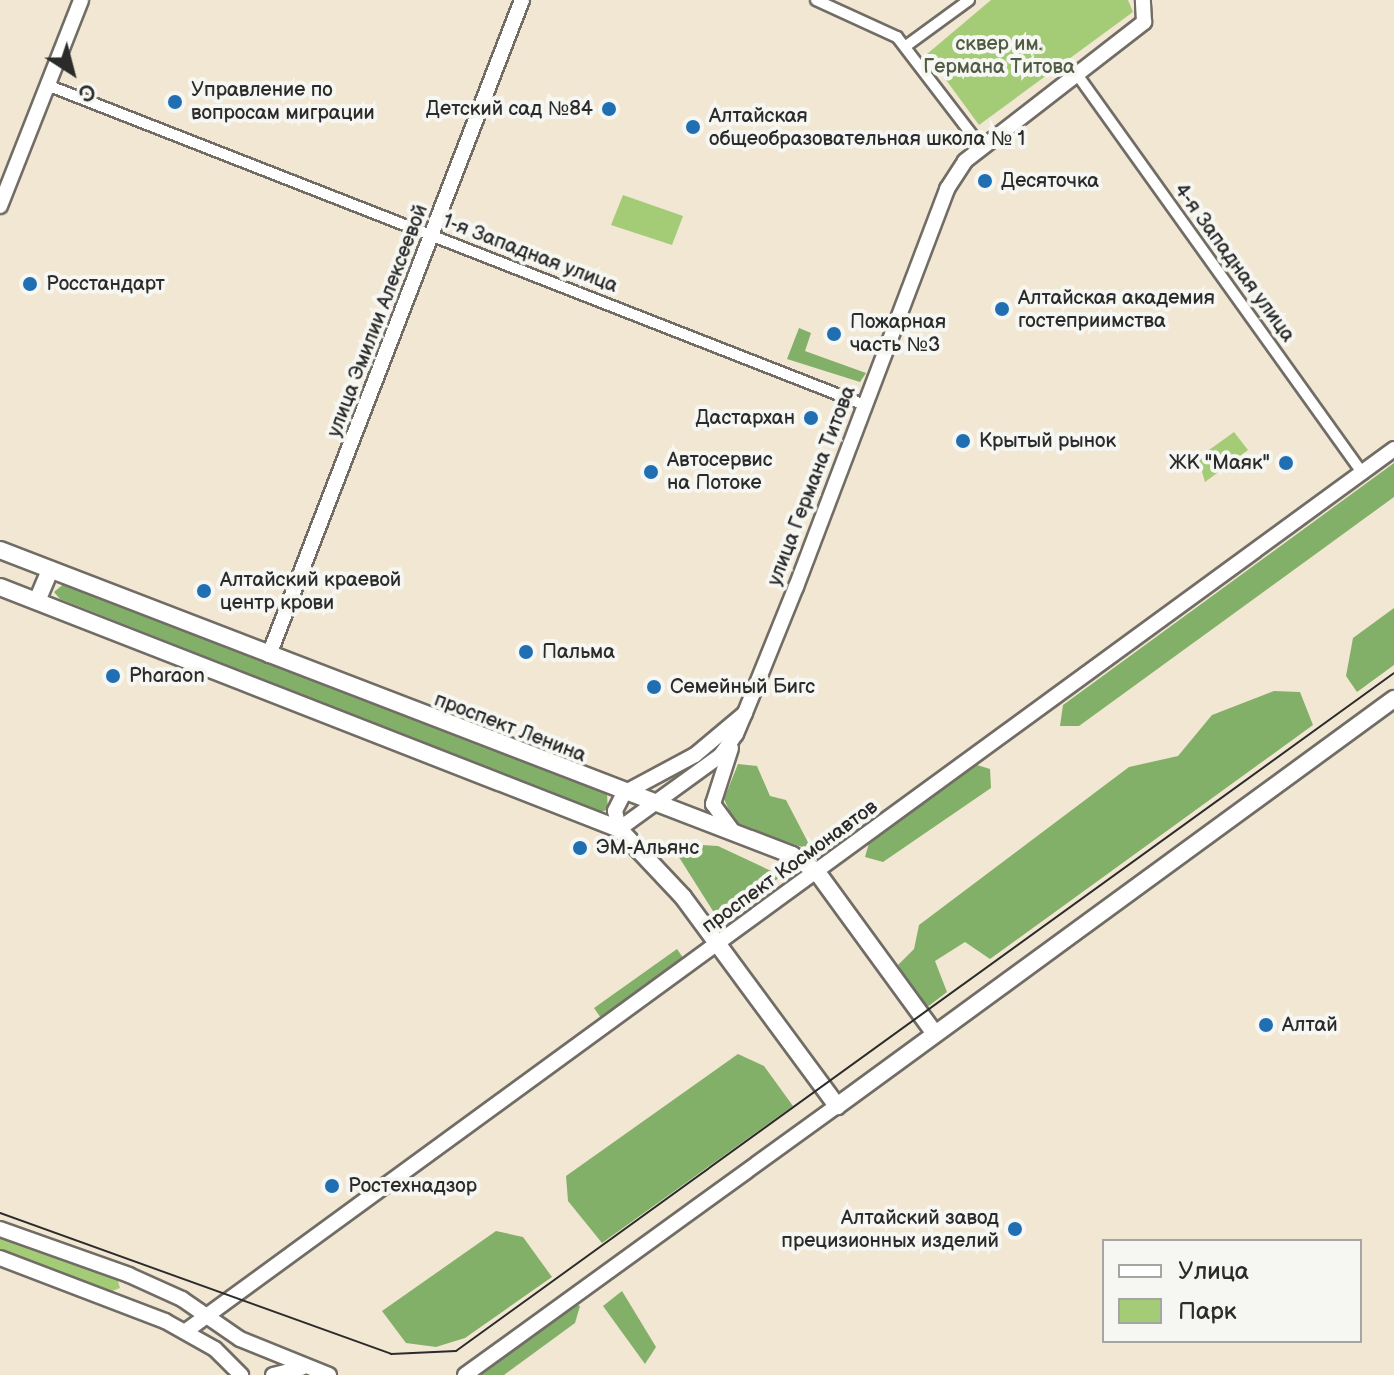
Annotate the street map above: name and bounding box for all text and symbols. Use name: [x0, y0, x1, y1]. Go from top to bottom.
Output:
north arrow: [32, 32, 112, 112]
park label: сквер им. Германа Титова: [923, 32, 1075, 79]
text: С: [72, 76, 101, 107]
place label: Управление по вопросам миграции: [191, 78, 375, 125]
marker: Управление по вопросам миграции: [166, 93, 184, 111]
place label: Детский сад №84: [426, 97, 593, 121]
marker: Детский сад №84: [600, 100, 618, 118]
place label: Алтайская общеобразовательная школа № 1: [709, 104, 1025, 151]
marker: Алтайская общеобразовательная школа № 1: [684, 118, 702, 136]
place label: Десяточка: [1001, 169, 1099, 193]
marker: Десяточка: [976, 172, 994, 190]
street label: 4-я Западная улица: [1168, 179, 1300, 347]
street label: улица Эмилии Алексеевой: [323, 201, 433, 441]
street label: 1-я Западная улица: [439, 210, 621, 298]
place label: Росстандарт: [46, 272, 165, 296]
marker: Росстандарт: [21, 275, 39, 293]
place label: Алтайская академия гостеприимства: [1018, 286, 1215, 333]
marker: Алтайская академия гостеприимства: [993, 300, 1011, 318]
place label: Пожарная часть №3: [850, 310, 946, 357]
marker: Пожарная часть №3: [825, 325, 843, 343]
street label: улица Германа Титова: [763, 383, 861, 589]
place label: Дастархан: [695, 406, 795, 430]
marker: Дастархан: [802, 409, 820, 427]
place label: Крытый рынок: [979, 429, 1116, 453]
marker: Крытый рынок: [954, 432, 972, 450]
place label: Автосервис на Потоке: [667, 448, 773, 495]
place label: ЖК "Маяк": [1169, 451, 1270, 475]
marker: ЖК "Маяк": [1277, 454, 1295, 472]
marker: Автосервис на Потоке: [642, 463, 660, 481]
place label: Алтайский краевой центр крови: [220, 568, 401, 615]
marker: Алтайский краевой центр крови: [195, 582, 213, 600]
place label: Пальма: [542, 640, 615, 664]
marker: Пальма: [517, 643, 535, 661]
place label: Pharaon: [129, 664, 205, 688]
marker: Pharaon: [104, 667, 122, 685]
place label: Семейный Бигс: [670, 675, 815, 699]
marker: Семейный Бигс: [645, 678, 663, 696]
street label: проспект Ленина: [431, 688, 589, 768]
street label: проспект Космонавтов: [697, 795, 883, 939]
place label: ЭМ-Альянс: [596, 836, 699, 860]
marker: ЭМ-Альянс: [571, 839, 589, 857]
place label: Алтай: [1282, 1013, 1338, 1037]
marker: Алтай: [1257, 1016, 1275, 1034]
place label: Ростехнадзор: [348, 1174, 477, 1198]
marker: Ростехнадзор: [323, 1177, 341, 1195]
place label: Алтайский завод прецизионных изделий: [781, 1206, 999, 1253]
marker: Алтайский завод прецизионных изделий: [1006, 1220, 1024, 1238]
legend: [1102, 1239, 1362, 1343]
text: Улица: [1178, 1257, 1249, 1286]
text: Парк: [1178, 1297, 1236, 1326]

